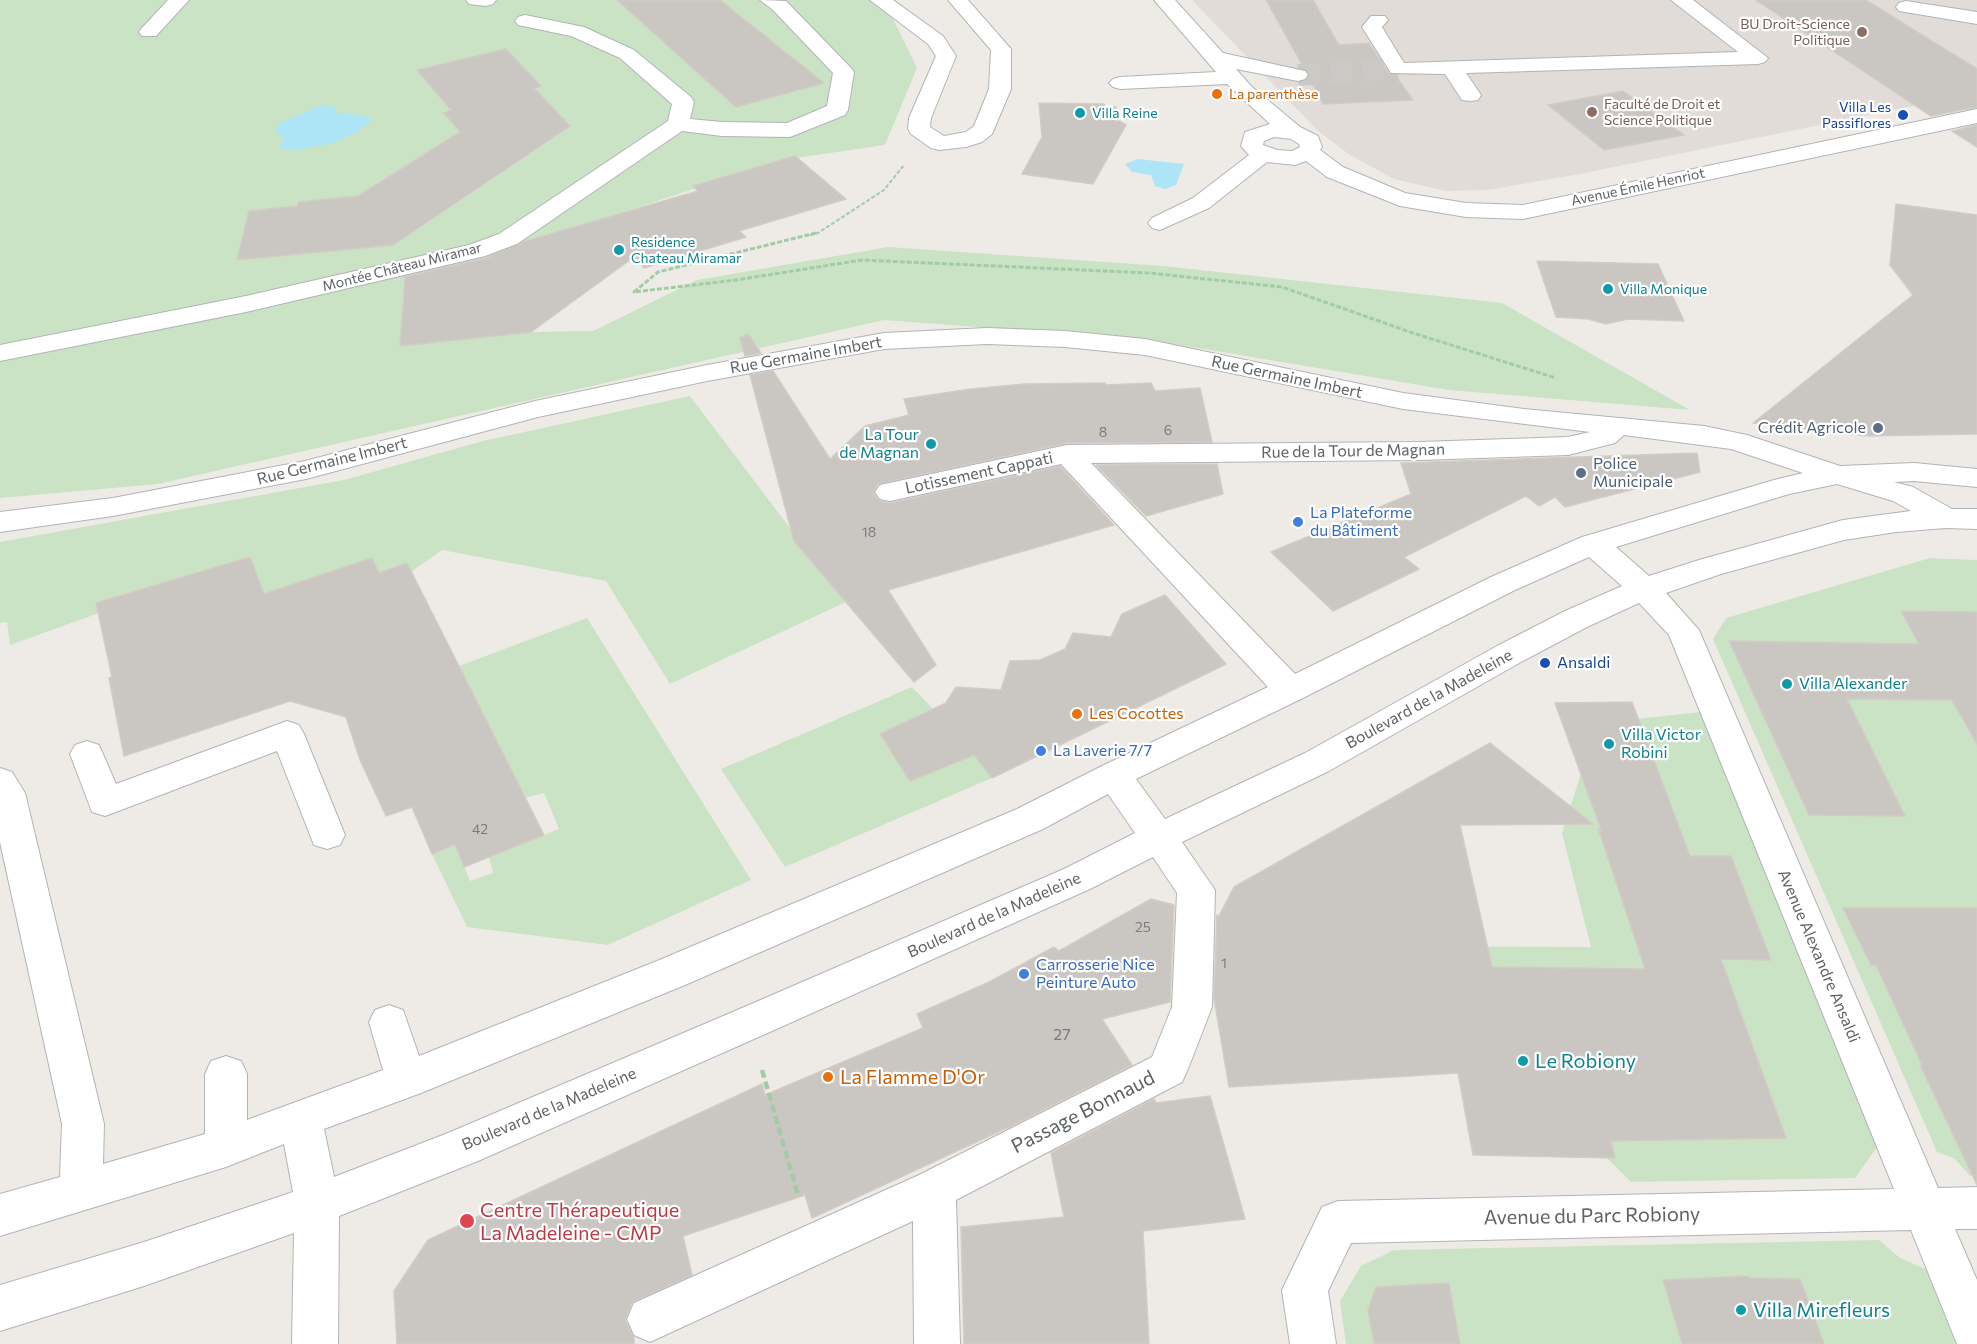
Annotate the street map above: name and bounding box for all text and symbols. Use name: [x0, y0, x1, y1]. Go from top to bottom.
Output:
place label: BU Droit-Science Politique: [1740, 16, 1850, 48]
marker: BU Droit-Science Politique: [1855, 25, 1869, 39]
place label: La parenthèse: [1229, 86, 1318, 102]
marker: La parenthèse: [1210, 87, 1224, 101]
place label: Faculté de Droit et Science Politique: [1604, 96, 1720, 128]
place label: Villa Les Passiflores: [1822, 99, 1891, 132]
place label: Villa Reine: [1092, 105, 1158, 121]
marker: Faculté de Droit et Science Politique: [1585, 105, 1599, 119]
marker: Villa Reine: [1073, 106, 1087, 120]
marker: Villa Les Passiflores: [1896, 108, 1910, 122]
street label: Avenue Émile Henriot: [1570, 165, 1706, 209]
place label: Residence Chateau Miramar: [631, 234, 742, 266]
street label: Montée Château Miramar: [321, 239, 483, 295]
marker: Residence Chateau Miramar: [612, 243, 626, 257]
place label: Villa Monique: [1620, 281, 1707, 297]
marker: Villa Monique: [1601, 282, 1615, 296]
street label: Rue Germaine Imbert: [728, 332, 884, 378]
street label: Rue Germaine Imbert: [1210, 352, 1364, 402]
place label: Crédit Agricole: [1758, 418, 1866, 438]
marker: Crédit Agricole: [1871, 421, 1885, 435]
house number: 6: [1164, 422, 1172, 438]
house number: 8: [1099, 424, 1107, 440]
place label: La Tour de Magnan: [839, 425, 919, 463]
street label: Rue Germaine Imbert: [255, 433, 409, 489]
marker: La Tour de Magnan: [924, 437, 938, 451]
street label: Rue de la Tour de Magnan: [1261, 440, 1445, 462]
street label: Lotissement Cappati: [903, 448, 1055, 498]
place label: Police Municipale: [1593, 454, 1673, 492]
marker: Police Municipale: [1574, 466, 1588, 480]
place label: La Plateforme du Bâtiment: [1310, 503, 1412, 541]
marker: La Plateforme du Bâtiment: [1291, 515, 1305, 529]
house number: 18: [862, 524, 876, 540]
street label: Boulevard de la Madeleine: [1342, 645, 1516, 753]
place label: Ansaldi: [1557, 653, 1610, 673]
marker: Ansaldi: [1538, 656, 1552, 670]
place label: Villa Alexander: [1799, 674, 1907, 694]
marker: Villa Alexander: [1780, 677, 1794, 691]
place label: Les Cocottes: [1089, 704, 1184, 724]
marker: Les Cocottes: [1070, 707, 1084, 721]
place label: Villa Victor Robini: [1621, 725, 1701, 763]
marker: Villa Victor Robini: [1602, 737, 1616, 751]
place label: La Laverie 7/7: [1053, 741, 1152, 761]
marker: La Laverie 7/7: [1034, 744, 1048, 758]
house number: 42: [472, 821, 488, 837]
street label: Avenue Alexandre Ansaldi: [1774, 867, 1864, 1045]
street label: Boulevard de la Madeleine: [904, 868, 1084, 962]
house number: 25: [1135, 919, 1151, 935]
place label: Carrosserie Nice Peinture Auto: [1036, 955, 1155, 993]
house number: 1: [1221, 955, 1227, 971]
marker: Carrosserie Nice Peinture Auto: [1017, 967, 1031, 981]
house number: 27: [1053, 1025, 1071, 1045]
place label: Le Robiony: [1535, 1049, 1636, 1073]
marker: Le Robiony: [1516, 1054, 1530, 1068]
street label: Boulevard de la Madeleine: [459, 1064, 639, 1154]
place label: La Flamme D'Or: [840, 1065, 985, 1089]
street label: Passage Bonnaud: [1007, 1066, 1159, 1158]
marker: La Flamme D'Or: [821, 1070, 835, 1084]
place label: Centre Thérapeutique La Madeleine - CMP: [480, 1198, 679, 1245]
street label: Avenue du Parc Robiony: [1483, 1202, 1701, 1230]
marker: Centre Thérapeutique La Madeleine - CMP: [458, 1212, 476, 1230]
place label: Villa Mirefleurs: [1753, 1298, 1890, 1322]
marker: Villa Mirefleurs: [1734, 1303, 1748, 1317]

